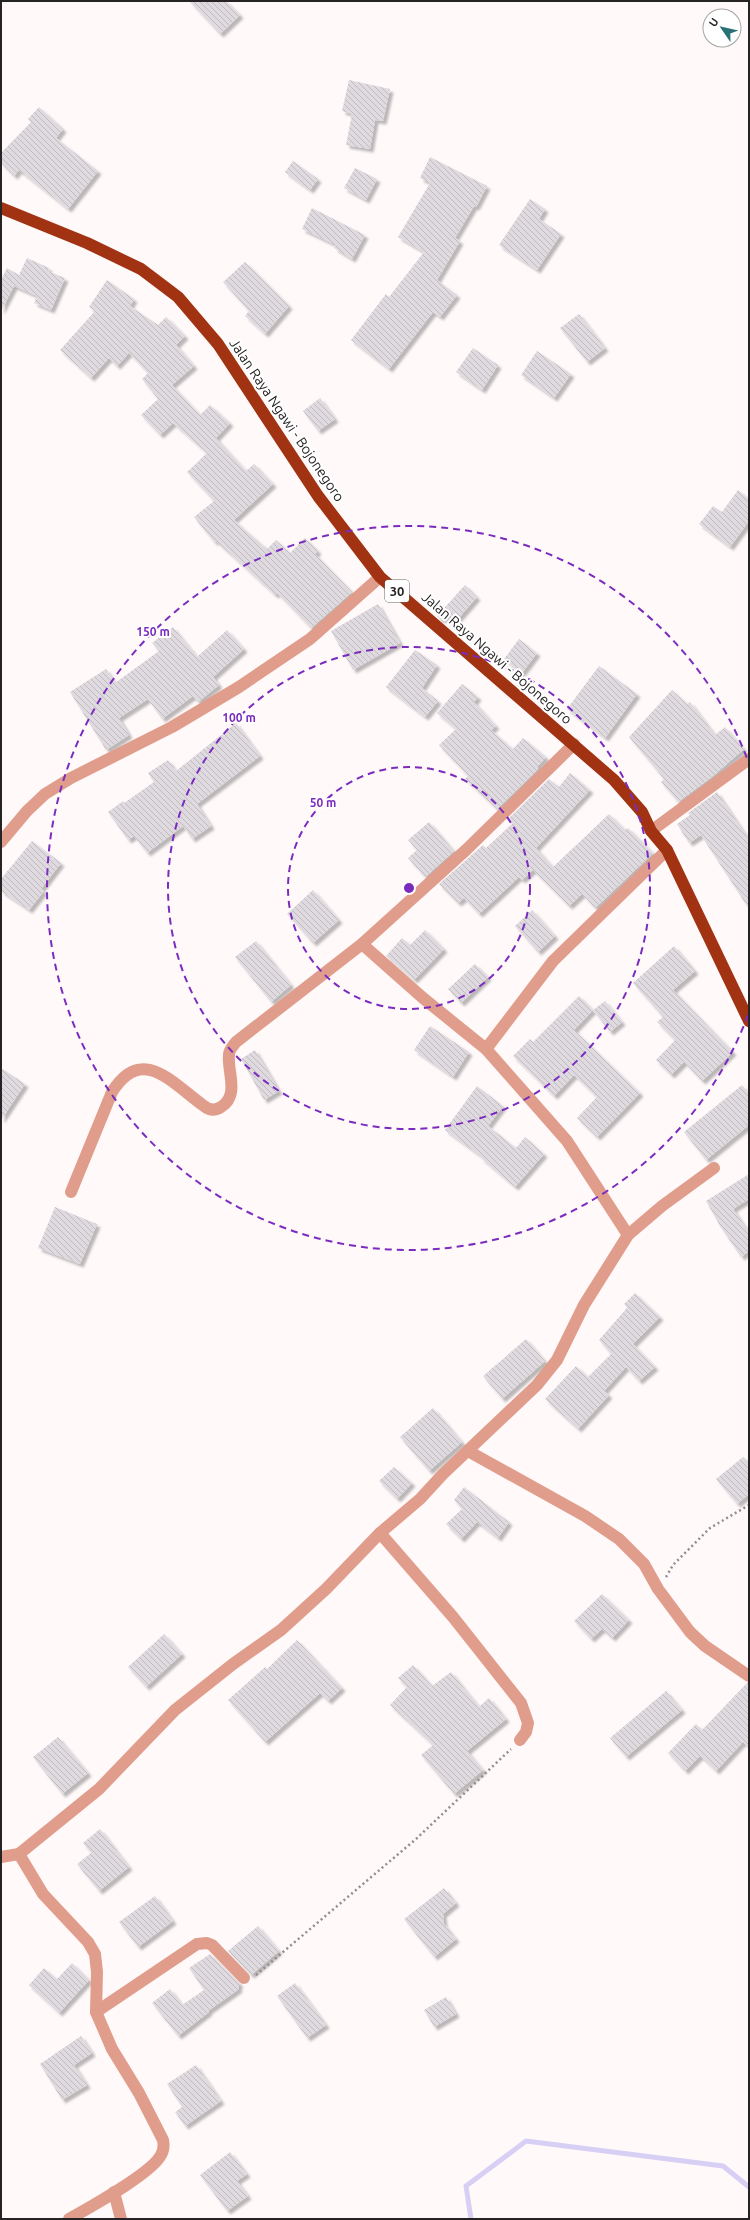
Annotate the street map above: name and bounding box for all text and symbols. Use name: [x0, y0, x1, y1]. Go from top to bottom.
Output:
north arrow: [702, 8, 742, 48]
text: U: [707, 16, 721, 29]
street label: Jalan Raya Ngawi - Bojonegoro: [226, 335, 348, 505]
road number: 30: [385, 580, 409, 602]
street label: Jalan Raya Ngawi - Bojonegoro: [419, 589, 575, 727]
text: 150 m: [136, 625, 170, 638]
text: 100 m: [222, 711, 256, 724]
text: 50 m: [310, 796, 336, 809]
centre of rings: [402, 881, 416, 895]

